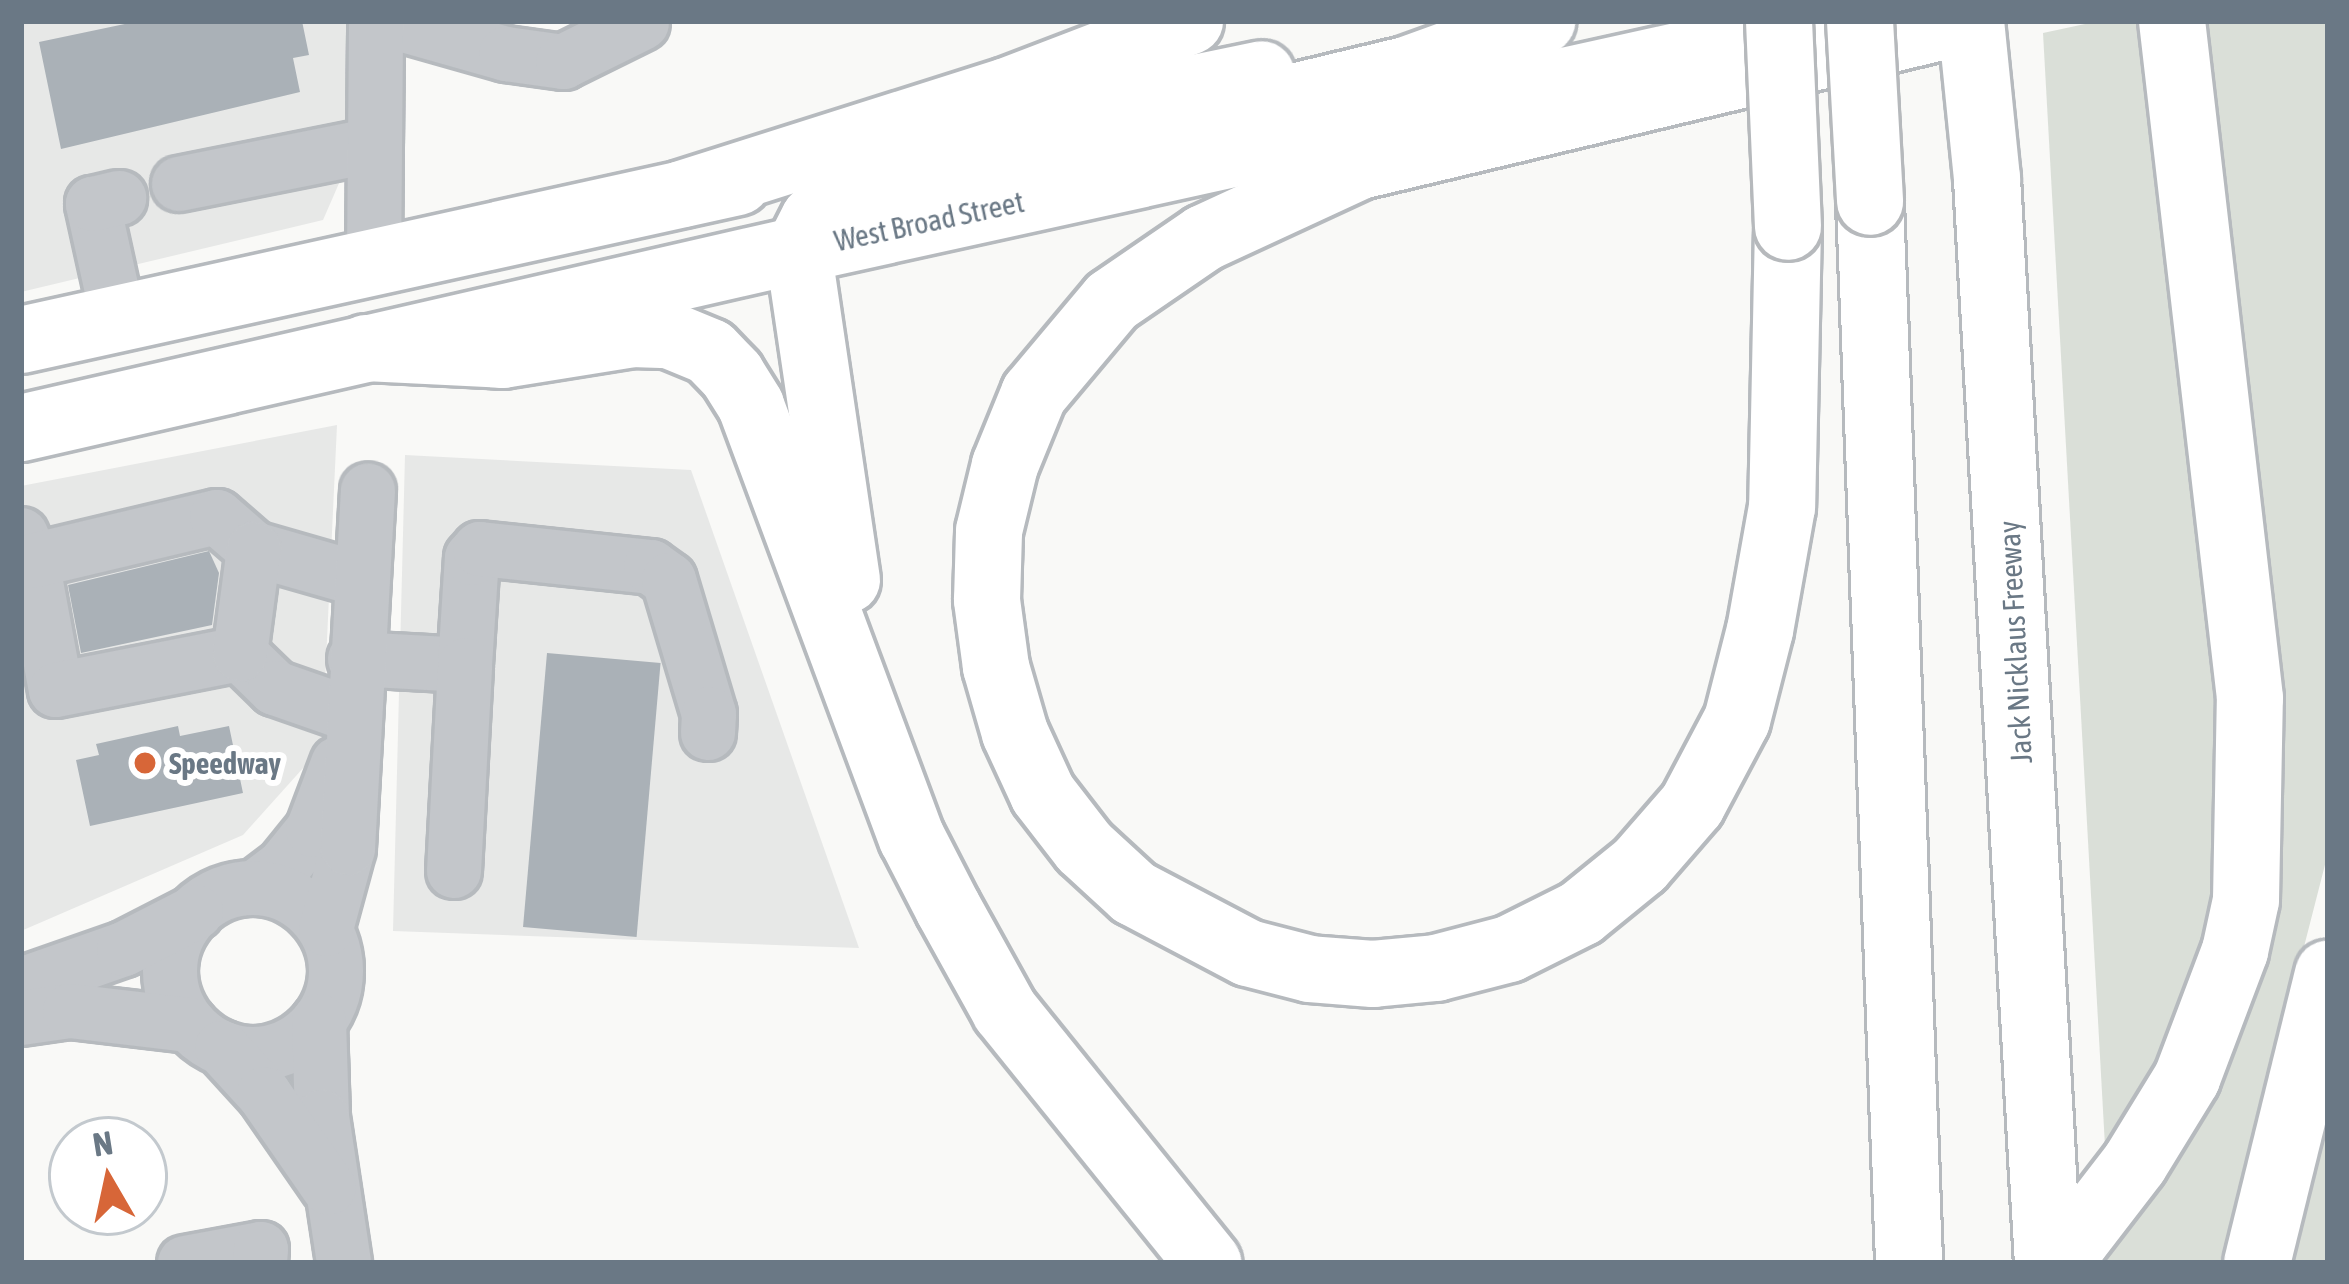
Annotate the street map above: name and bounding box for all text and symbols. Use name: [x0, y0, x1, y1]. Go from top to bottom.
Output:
street label: West Broad Street: [831, 183, 1027, 259]
street label: Jack Nicklaus Freeway: [1991, 520, 2039, 764]
place label: Speedway: [169, 745, 281, 781]
marker: Speedway: [132, 750, 158, 776]
north arrow: [48, 1116, 168, 1236]
text: N: [90, 1123, 115, 1164]

